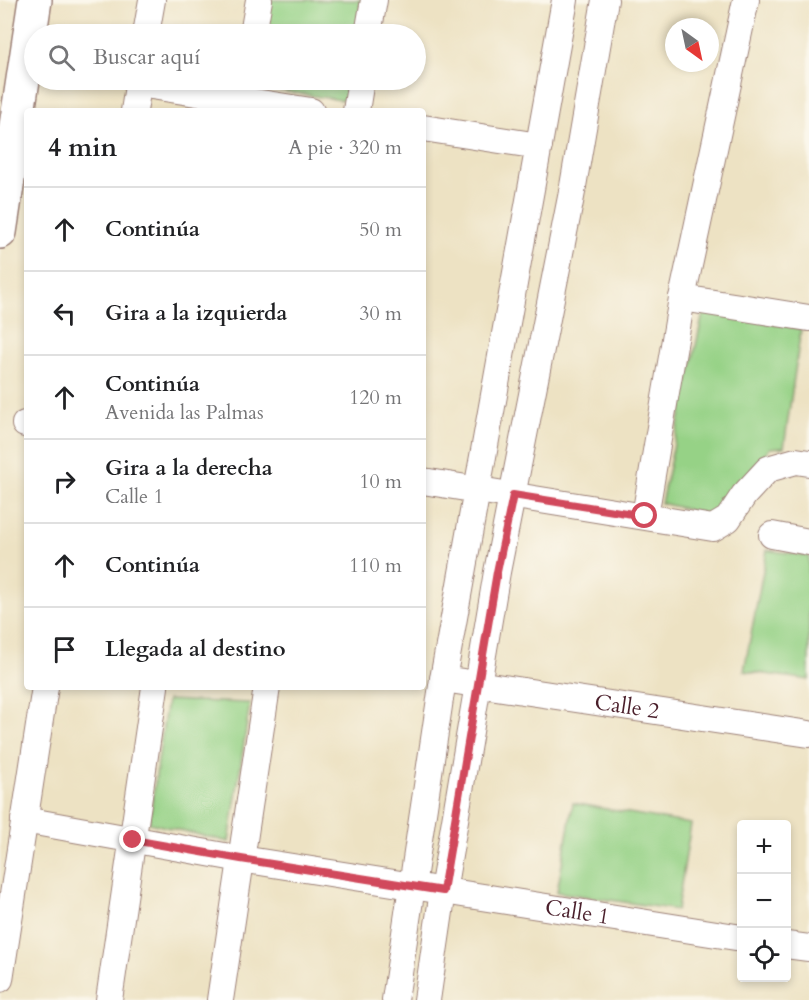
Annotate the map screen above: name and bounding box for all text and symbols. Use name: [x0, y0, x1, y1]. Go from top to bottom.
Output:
north arrow: [665, 18, 719, 72]
search box: [24, 24, 426, 90]
icon: search: [45, 41, 78, 74]
text: Buscar aquí: [93, 42, 200, 72]
text: 4 min: [48, 130, 117, 165]
text: A pie · 320 m: [288, 134, 402, 161]
icon: ahead: [48, 213, 81, 246]
text: Continúa: [105, 214, 200, 244]
text: 50 m: [359, 216, 402, 243]
icon: left: [48, 297, 81, 330]
text: Gira a la izquierda: [105, 298, 288, 328]
text: 30 m: [359, 300, 402, 327]
text: Continúa: [105, 369, 200, 399]
icon: ahead: [48, 381, 81, 414]
text: 120 m: [349, 384, 402, 411]
text: Avenida las Palmas: [105, 399, 264, 426]
text: Gira a la derecha: [105, 453, 273, 483]
icon: right: [48, 465, 81, 498]
text: 10 m: [359, 468, 402, 495]
text: Calle 1: [105, 483, 164, 510]
route start: [631, 502, 657, 528]
icon: ahead: [48, 549, 81, 582]
text: Continúa: [105, 550, 200, 580]
text: 110 m: [349, 552, 402, 579]
icon: arrive: [48, 633, 81, 666]
text: Llegada al destino: [105, 634, 286, 664]
street label: Calle 2: [593, 687, 661, 726]
map controls: [737, 820, 791, 982]
button: +: [737, 820, 791, 874]
route end: [119, 826, 145, 852]
button: −: [737, 874, 791, 928]
street label: Calle 1: [543, 892, 612, 932]
button: locate: [737, 928, 791, 982]

